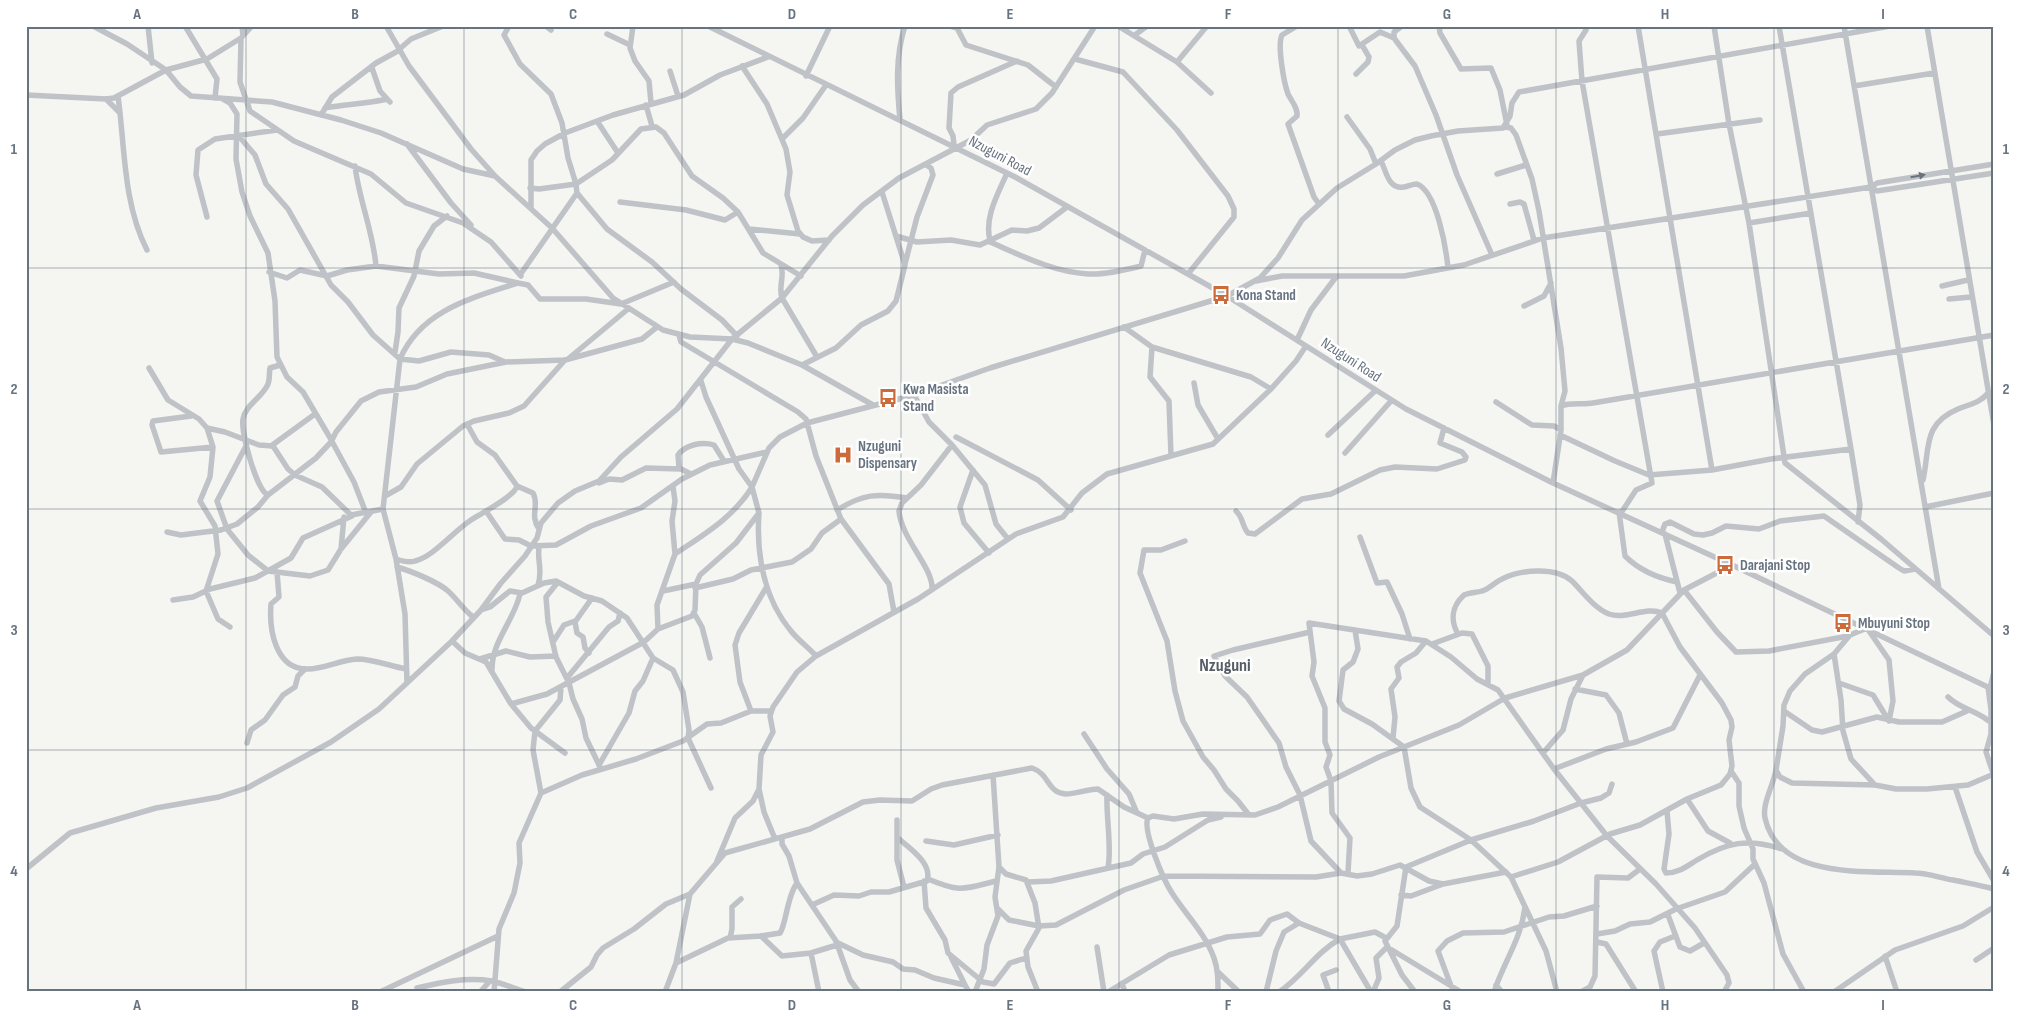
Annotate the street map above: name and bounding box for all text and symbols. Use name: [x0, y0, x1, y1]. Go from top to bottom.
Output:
text: A: [132, 5, 141, 24]
text: B: [351, 5, 359, 24]
text: C: [569, 5, 577, 24]
text: D: [788, 5, 796, 24]
text: E: [1007, 5, 1014, 24]
text: F: [1225, 5, 1232, 24]
text: G: [1443, 5, 1451, 24]
text: H: [1661, 5, 1669, 24]
text: I: [1881, 5, 1885, 24]
street label: Nzuguni Road: [965, 132, 1035, 180]
text: 1: [11, 140, 18, 159]
text: 1: [2003, 140, 2010, 159]
one-way arrow: [1910, 171, 1926, 179]
bus stop icon: Kona Stand: [1210, 284, 1232, 306]
place label: Kona Stand: [1236, 286, 1296, 305]
street label: Nzuguni Road: [1317, 333, 1385, 387]
text: 2: [10, 380, 18, 399]
place label: Kwa Masista Stand: [903, 380, 969, 416]
text: 2: [2002, 380, 2010, 399]
bus stop icon: Kwa Masista Stand: [877, 387, 899, 409]
place label: Nzuguni Dispensary: [858, 437, 918, 473]
hospital icon: Nzuguni Dispensary: [832, 444, 854, 466]
bus stop icon: Darajani Stop: [1714, 554, 1736, 576]
place label: Darajani Stop: [1740, 556, 1810, 575]
bus stop icon: Mbuyuni Stop: [1832, 612, 1854, 634]
place label: Mbuyuni Stop: [1858, 614, 1930, 633]
text: 3: [10, 621, 18, 640]
text: 3: [2002, 621, 2010, 640]
district label: Nzuguni: [1199, 655, 1251, 676]
text: 4: [10, 862, 18, 881]
text: 4: [2002, 862, 2010, 881]
text: A: [132, 996, 141, 1015]
text: B: [351, 996, 359, 1015]
text: C: [569, 996, 577, 1015]
text: D: [788, 996, 796, 1015]
text: E: [1007, 996, 1014, 1015]
text: F: [1225, 996, 1232, 1015]
text: G: [1443, 996, 1451, 1015]
text: H: [1661, 996, 1669, 1015]
text: I: [1881, 996, 1885, 1015]

